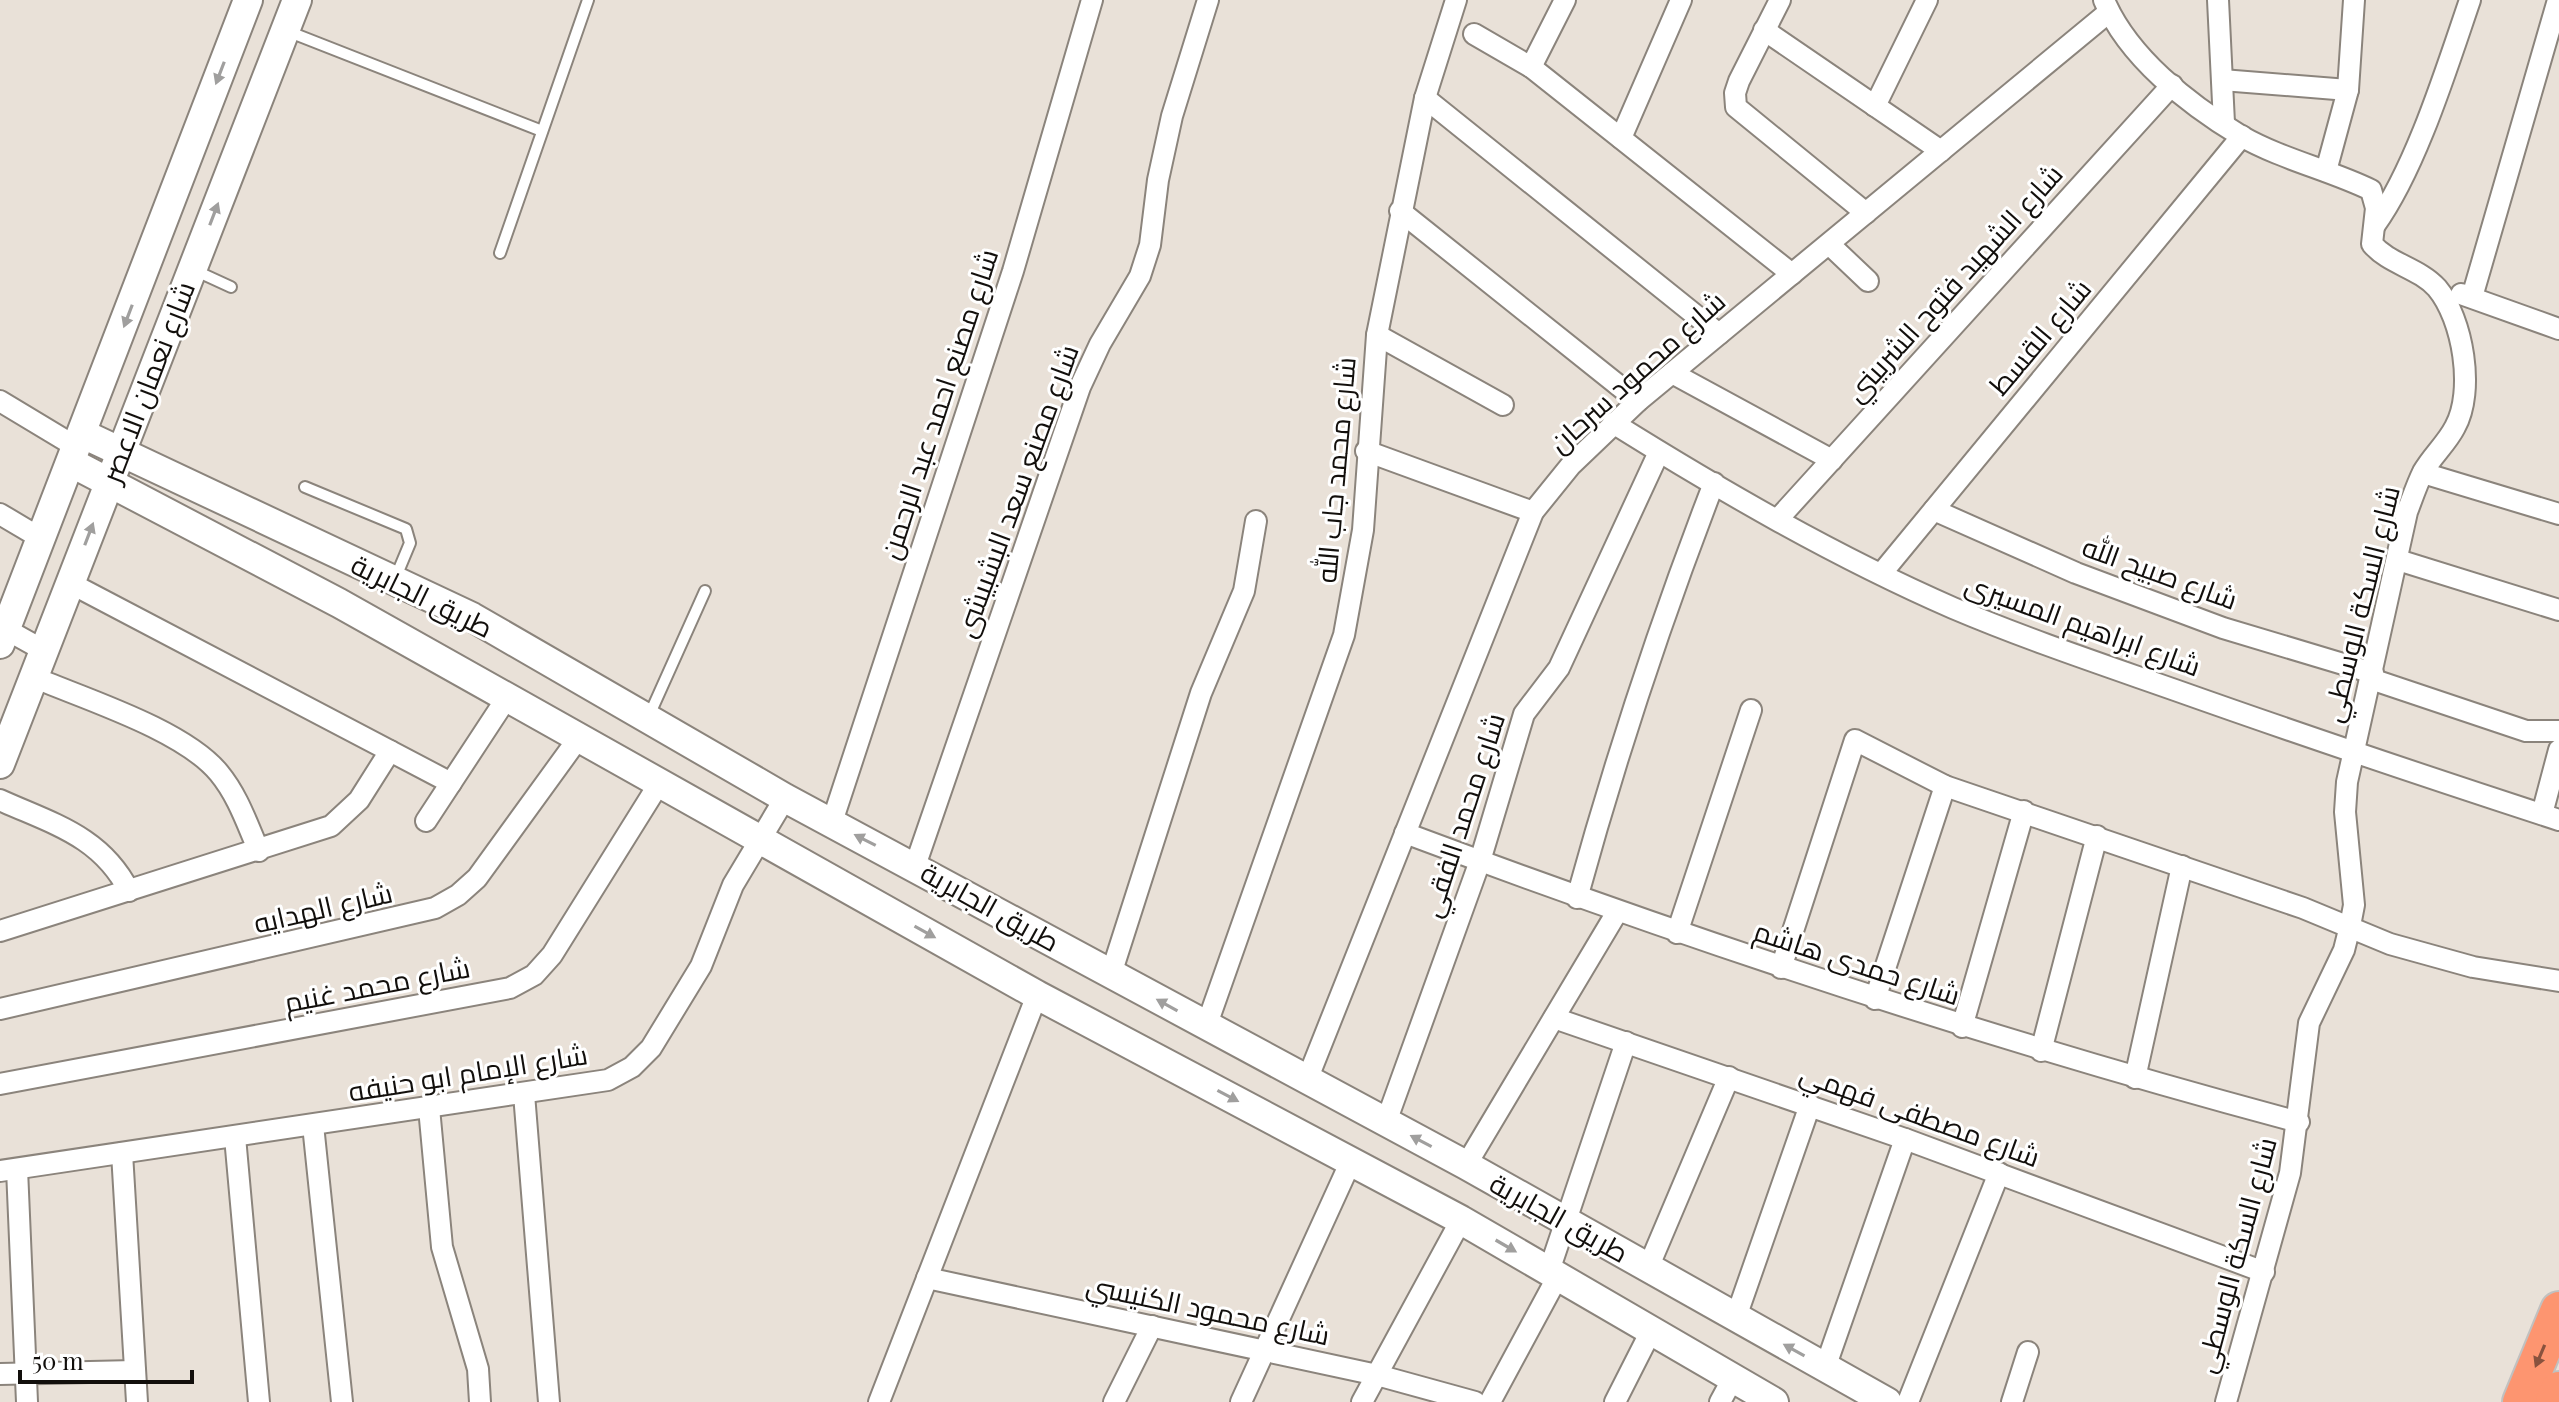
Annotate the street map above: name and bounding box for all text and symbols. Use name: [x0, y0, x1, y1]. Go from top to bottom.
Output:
one-way arrow: [213, 61, 226, 85]
street label: شارع الشهيد فتوح الشربيني: [1836, 155, 2073, 412]
one-way arrow: [208, 202, 221, 226]
street label: شارع مصنع احمد عبد الرحمن: [870, 244, 1007, 564]
street label: شارع القسط: [1979, 270, 2100, 403]
street label: شارع نعمان الاعصر: [90, 276, 204, 490]
street label: شارع محمود سرحان: [1540, 282, 1733, 461]
one-way arrow: [121, 304, 134, 328]
street label: شارع مصنع سعد البشبيشى: [945, 339, 1088, 643]
street label: شارع محمد جاب الله: [1306, 355, 1365, 585]
street label: شارع السكة الوسطي: [2312, 482, 2412, 727]
one-way arrow: [83, 522, 96, 546]
street label: شارع صبيح الله: [2077, 526, 2243, 619]
street label: طريق الجابرية: [346, 544, 500, 645]
street label: شارع ابراهيم المسيرى: [1960, 564, 2206, 686]
street label: شارع محمد الفقي: [1411, 708, 1517, 923]
one-way arrow: [854, 833, 877, 846]
street label: طريق الجابرية: [915, 852, 1067, 959]
street label: شارع الهدايه: [250, 873, 396, 942]
street label: شارع حمدى هاشم: [1749, 911, 1965, 1015]
one-way arrow: [914, 925, 936, 939]
street label: شارع محمد غنيم: [281, 947, 473, 1023]
one-way arrow: [1156, 998, 1178, 1012]
street label: شارع الإمام ابو حنيفه: [345, 1034, 591, 1112]
street label: شارع مصطفى فهمي: [1794, 1053, 2046, 1179]
one-way arrow: [1216, 1089, 1239, 1102]
street label: شارع السكة الوسطي: [2185, 1133, 2289, 1378]
one-way arrow: [1409, 1135, 1432, 1148]
street label: طريق الجابرية: [1484, 1163, 1636, 1270]
one-way arrow: [1495, 1239, 1517, 1253]
street label: شارع محمود الكنيسي: [1082, 1265, 1333, 1356]
scale bar: [20, 1334, 192, 1384]
one-way arrow: [1783, 1343, 1805, 1357]
text: 50 m: [32, 1344, 84, 1376]
one-way arrow: [2533, 1344, 2546, 1368]

